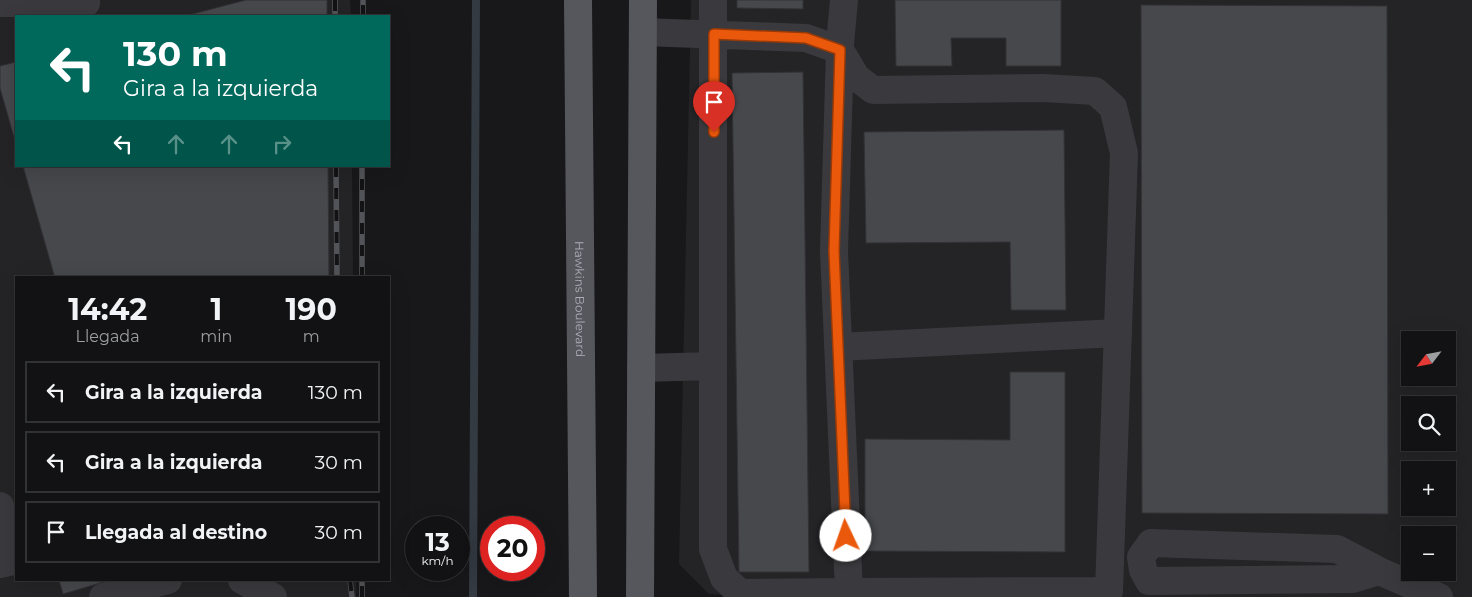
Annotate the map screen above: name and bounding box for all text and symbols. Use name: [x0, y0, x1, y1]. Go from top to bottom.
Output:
text: 130 m: [123, 32, 228, 75]
icon: left: [40, 35, 105, 100]
text: Gira a la izquierda: [123, 75, 318, 102]
pin: [693, 81, 735, 132]
icon: arrive: [700, 88, 728, 116]
icon: left: [109, 130, 137, 158]
icon: ahead: [162, 130, 190, 158]
icon: ahead: [215, 130, 243, 158]
icon: right: [268, 130, 296, 158]
street label: Hawkins Boulevard: [573, 241, 588, 357]
text: 14:42: [68, 291, 147, 328]
text: 1: [210, 291, 222, 328]
text: 190: [286, 291, 337, 328]
text: Llegada: [76, 327, 140, 346]
text: min: [200, 327, 232, 346]
text: m: [303, 327, 320, 346]
north arrow: [1401, 331, 1456, 386]
map controls: [1401, 331, 1456, 581]
icon: left: [42, 378, 70, 406]
text: Gira a la izquierda: [85, 381, 263, 404]
text: 130 m: [308, 381, 363, 404]
button: search: [1401, 396, 1456, 451]
icon: left: [42, 448, 70, 476]
text: Gira a la izquierda: [85, 451, 263, 474]
text: 30 m: [315, 451, 363, 474]
button: +: [1401, 461, 1456, 516]
position arrow: [819, 509, 871, 561]
speed limit sign: 20: [480, 516, 545, 581]
icon: arrive: [42, 518, 70, 546]
text: Llegada al destino: [85, 521, 267, 544]
text: 30 m: [315, 521, 363, 544]
button: −: [1401, 526, 1456, 581]
text: 13: [425, 527, 450, 557]
text: km/h: [421, 553, 454, 568]

